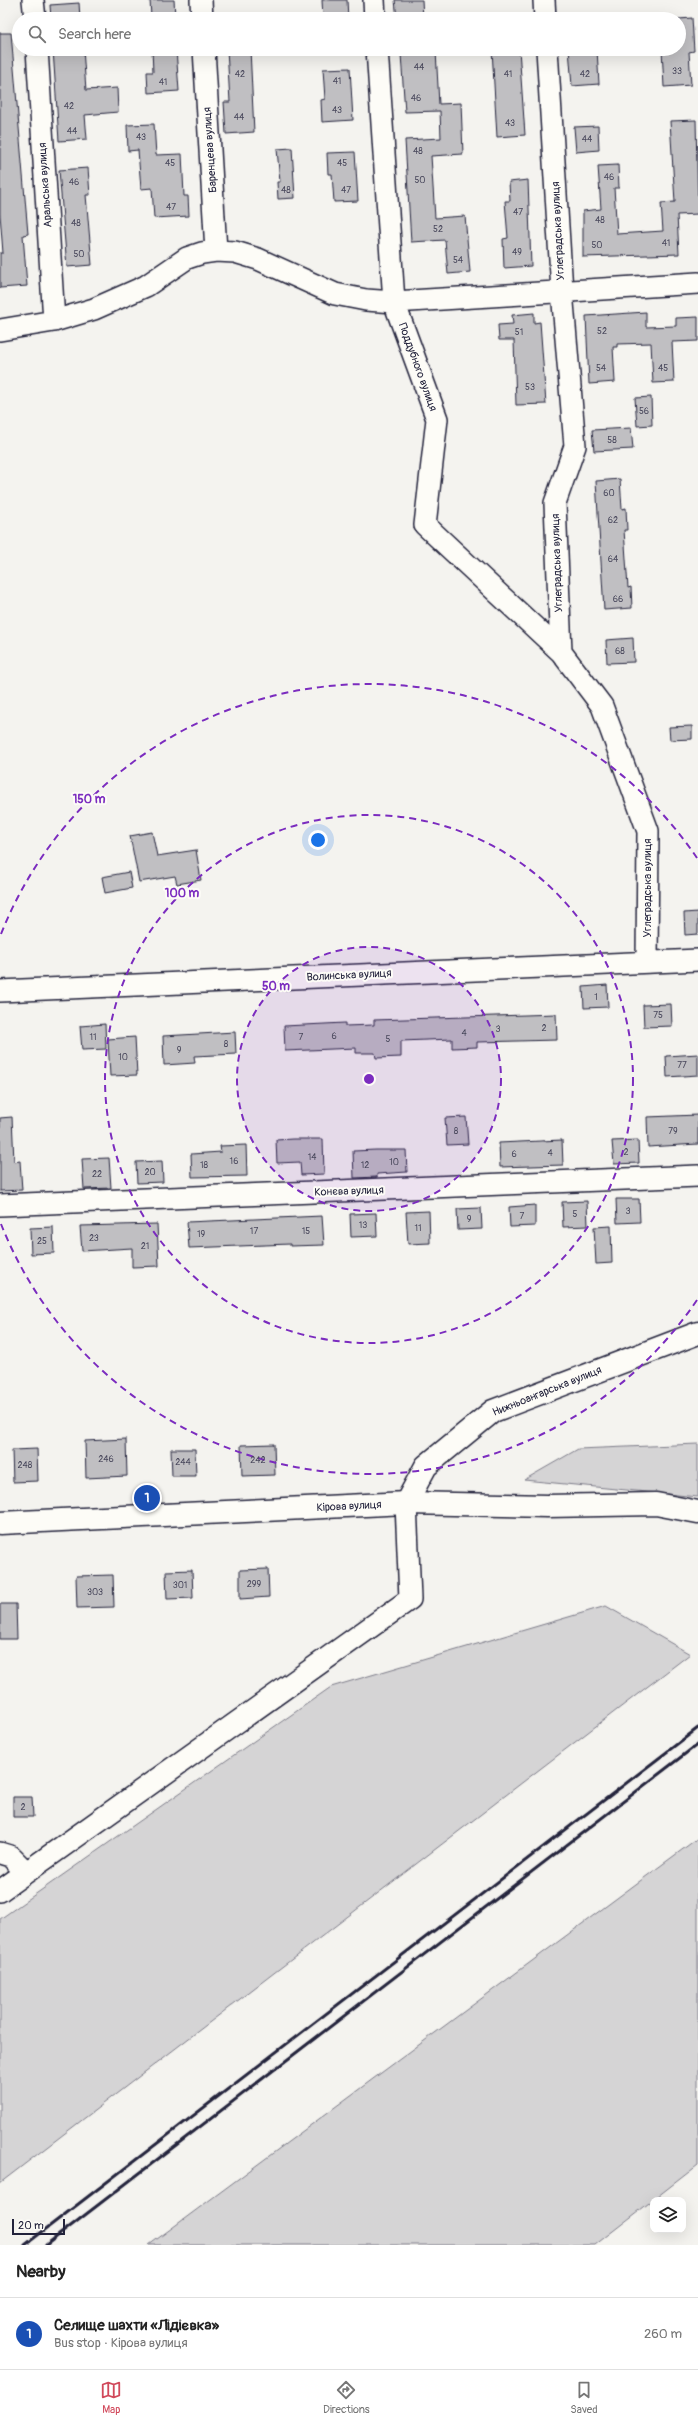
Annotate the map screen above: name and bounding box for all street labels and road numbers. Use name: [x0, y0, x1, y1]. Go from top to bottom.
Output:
street label: Баренцева вулиця: [201, 107, 219, 193]
street label: Аральська вулиця: [36, 142, 54, 228]
street label: Углеградська вулиця: [549, 181, 567, 281]
street label: Поддубного вулиця: [396, 321, 440, 413]
street label: Углеградська вулиця: [549, 513, 565, 613]
street label: Углеградська вулиця: [641, 839, 654, 937]
street label: Волинська вулиця: [306, 966, 392, 984]
street label: Конєва вулиця: [314, 1183, 384, 1199]
street label: Нижньоангарська вулиця: [490, 1363, 604, 1419]
street label: Кірова вулиця: [316, 1498, 382, 1514]

